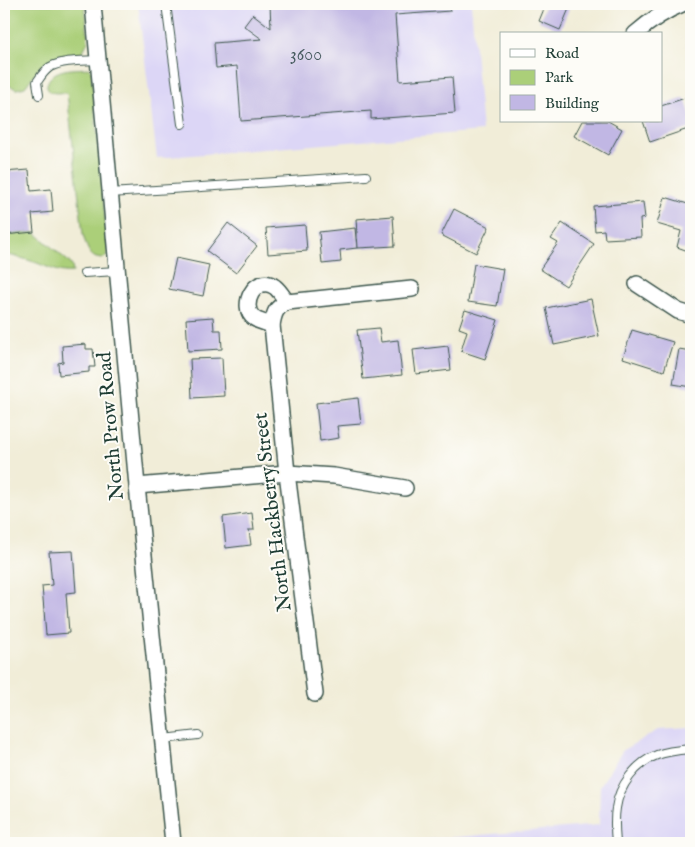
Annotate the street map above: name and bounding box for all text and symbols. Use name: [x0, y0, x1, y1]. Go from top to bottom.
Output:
legend: [500, 32, 662, 122]
house number: 3600: [290, 44, 322, 67]
text: Road: [545, 44, 580, 63]
text: Park: [545, 68, 575, 87]
text: Building: [545, 94, 600, 113]
street label: North Prow Road: [92, 350, 130, 501]
street label: North Hackberry Street: [248, 411, 298, 613]

